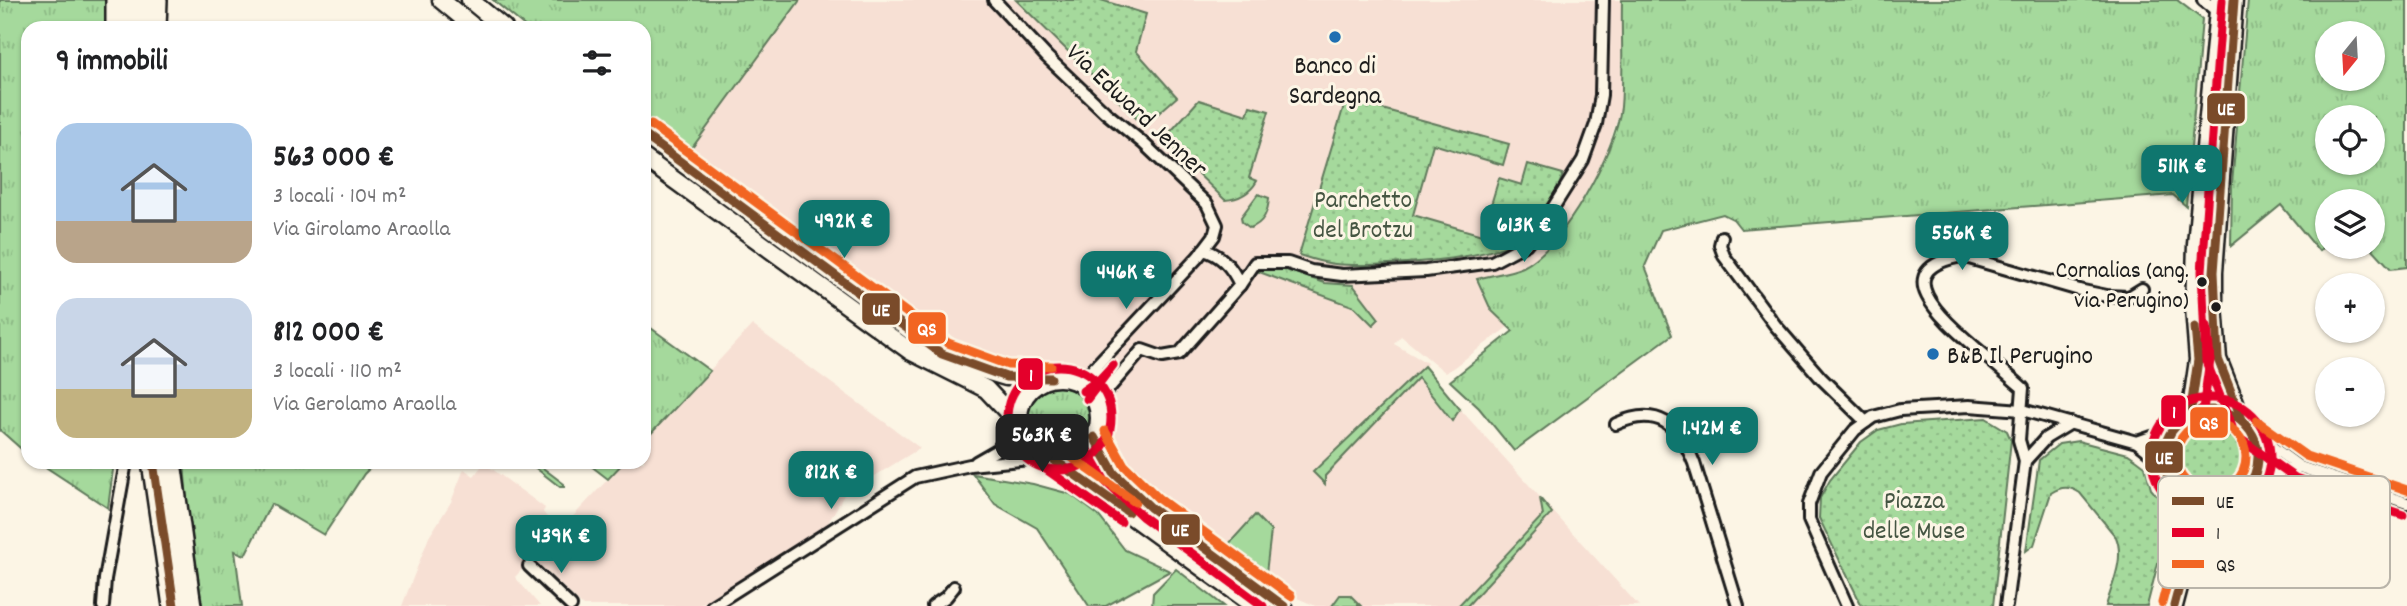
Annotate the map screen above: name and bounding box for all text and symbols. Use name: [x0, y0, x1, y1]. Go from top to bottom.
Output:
north arrow: [2315, 21, 2385, 91]
map controls: [2315, 21, 2385, 427]
marker: Banco di Sardegna: [1327, 29, 1343, 45]
street label: Via Edward Jenner: [1056, 36, 1215, 187]
text: 9 immobili: [56, 42, 168, 85]
icon: filters: [578, 44, 616, 82]
place label: Banco di Sardegna: [1289, 49, 1382, 116]
line badge: UE: [2206, 92, 2246, 125]
text: UE: [2217, 98, 2235, 125]
button: locate: [2315, 105, 2385, 175]
text: 563 000 €: [273, 138, 394, 181]
pin: 511K €: [2125, 146, 2239, 205]
icon: home: [112, 151, 196, 235]
text: 511K €: [2157, 151, 2207, 184]
text: 3 locali · 104 m²: [273, 181, 406, 214]
park label: Parchetto del Brotzu: [1313, 183, 1413, 250]
button: layers: [2315, 189, 2385, 259]
pin: 492K €: [787, 201, 901, 260]
pin: 613K €: [1467, 204, 1581, 264]
text: 492K €: [815, 206, 873, 239]
text: 613K €: [1496, 210, 1552, 243]
pin: 556K €: [1905, 212, 2019, 272]
text: Via Girolamo Araolla: [273, 214, 450, 247]
text: 556K €: [1931, 218, 1993, 251]
pin: 446K €: [1069, 252, 1183, 311]
place label: Cornalias (ang. via Perugino): [2056, 255, 2189, 319]
text: 446K €: [1096, 257, 1156, 290]
button: +: [2315, 273, 2385, 343]
marker: Cornalias (ang. via Perugino): [2195, 275, 2209, 289]
line badge: UE: [861, 292, 901, 326]
text: UE: [872, 299, 890, 326]
unlabelled marker: [2209, 300, 2223, 314]
line badge: QS: [907, 311, 947, 345]
text: 812 000 €: [273, 313, 384, 356]
text: QS: [917, 318, 937, 345]
icon: home: [112, 326, 196, 410]
place label: B&B Il Perugino: [1947, 339, 2093, 376]
marker: B&B Il Perugino: [1925, 346, 1941, 362]
text: 3 locali · 110 m²: [273, 356, 402, 389]
line badge: 1: [1017, 357, 1044, 391]
button: −: [2315, 357, 2385, 427]
text: 1: [1029, 364, 1033, 391]
text: Via Gerolamo Araolla: [273, 389, 456, 422]
line badge: 1: [2160, 394, 2187, 428]
text: 1: [2172, 401, 2176, 428]
line badge: QS: [2189, 406, 2229, 439]
pin: 1.42M €: [1647, 407, 1777, 467]
text: QS: [2199, 412, 2219, 439]
text: 1.42M €: [1682, 413, 1742, 446]
pin: 563K €: [985, 414, 1099, 474]
text: 563K €: [1012, 420, 1072, 453]
line badge: UE: [2144, 440, 2184, 474]
text: UE: [2155, 447, 2173, 474]
pin: 812K €: [774, 452, 888, 511]
text: 812K €: [804, 457, 858, 490]
legend: [2158, 476, 2390, 588]
park label: Piazza delle Muse: [1863, 484, 1965, 551]
text: UE: [2216, 491, 2234, 518]
line badge: UE: [1160, 513, 1201, 546]
pin: 439K €: [504, 516, 618, 575]
text: UE: [1171, 519, 1189, 546]
text: 439K €: [531, 521, 591, 554]
text: 1: [2216, 522, 2220, 549]
text: QS: [2216, 554, 2235, 581]

